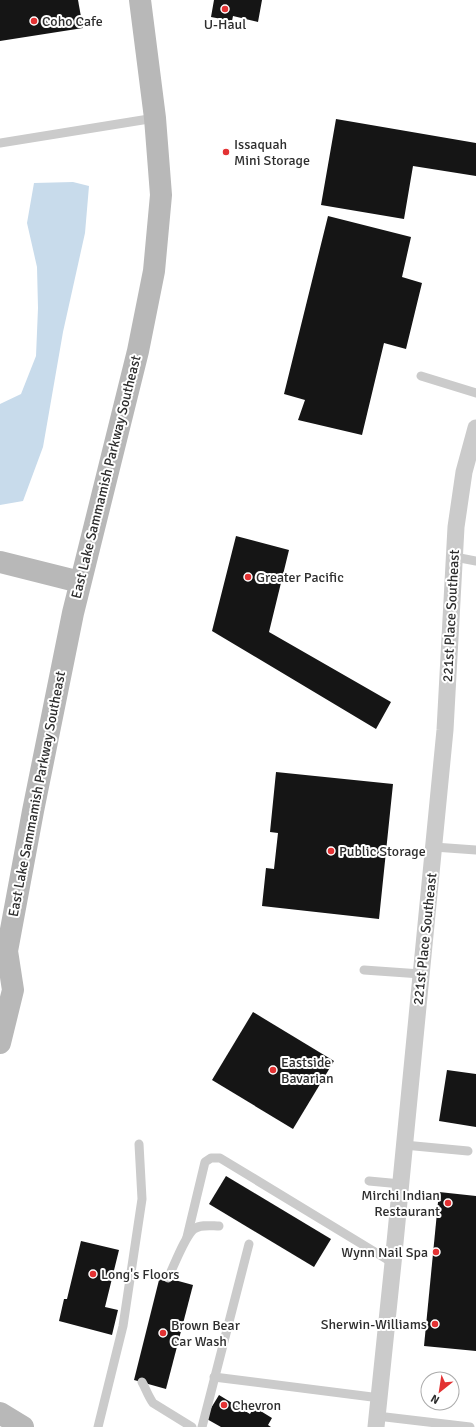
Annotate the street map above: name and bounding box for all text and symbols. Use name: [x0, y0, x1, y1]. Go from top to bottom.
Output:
marker: U-Haul: [220, 4, 230, 14]
place label: Coho Cafe: [42, 13, 103, 30]
marker: Coho Cafe: [29, 16, 39, 26]
place label: U-Haul: [204, 16, 246, 33]
place label: Issaquah Mini Storage: [234, 136, 310, 169]
marker: Issaquah Mini Storage: [221, 147, 231, 157]
street label: East Lake Sammamish Parkway Southeast: [68, 354, 145, 600]
street label: 221st Place Southeast: [439, 549, 463, 683]
place label: Greater Pacific: [256, 569, 344, 586]
marker: Greater Pacific: [243, 572, 253, 582]
street label: East Lake Sammamish Parkway Southeast: [5, 670, 69, 918]
place label: Public Storage: [339, 843, 426, 860]
marker: Public Storage: [326, 846, 336, 856]
street label: 221st Place Southeast: [410, 872, 440, 1006]
place label: Eastside Bavarian: [281, 1054, 334, 1087]
marker: Eastside Bavarian: [268, 1065, 278, 1075]
place label: Mirchi Indian Restaurant: [361, 1187, 440, 1220]
marker: Mirchi Indian Restaurant: [443, 1198, 453, 1208]
place label: Wynn Nail Spa: [341, 1244, 428, 1261]
marker: Wynn Nail Spa: [431, 1247, 441, 1257]
place label: Long's Floors: [101, 1266, 179, 1283]
marker: Long's Floors: [88, 1269, 98, 1279]
place label: Sherwin-Williams: [321, 1316, 427, 1333]
place label: Brown Bear Car Wash: [171, 1317, 241, 1350]
marker: Sherwin-Williams: [430, 1319, 440, 1329]
marker: Brown Bear Car Wash: [158, 1328, 168, 1338]
north arrow: [420, 1371, 460, 1411]
text: N: [429, 1392, 442, 1407]
place label: Chevron: [232, 1397, 281, 1414]
marker: Chevron: [219, 1400, 229, 1410]

